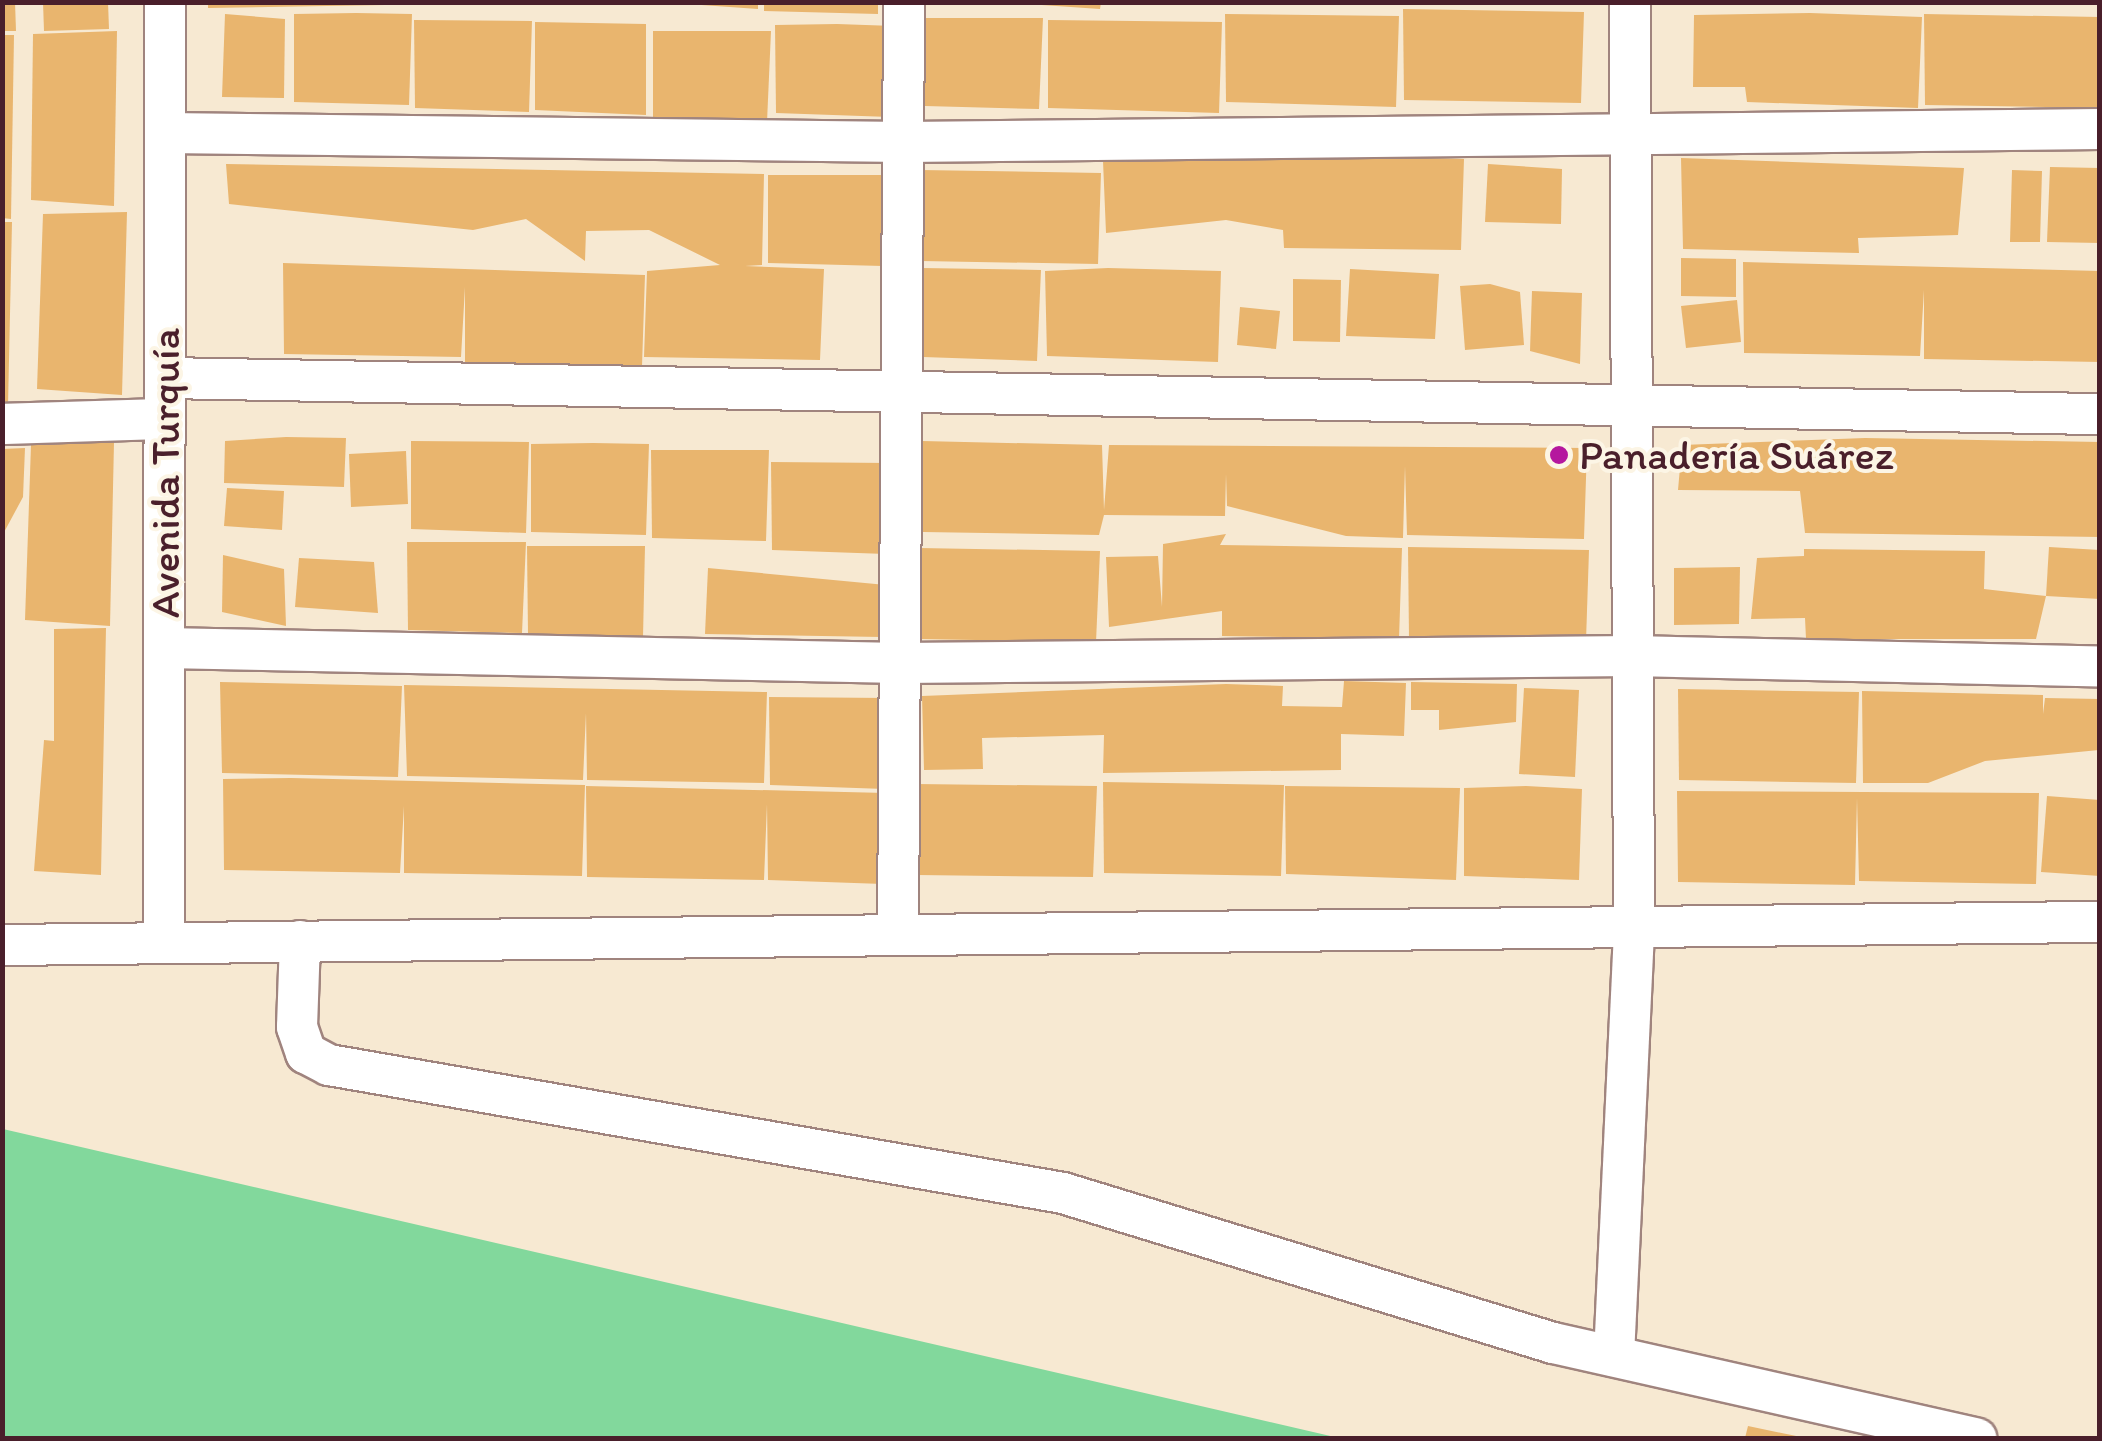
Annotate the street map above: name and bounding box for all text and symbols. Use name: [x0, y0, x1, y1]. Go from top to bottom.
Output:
street label: Avenida Turquía: [140, 328, 190, 618]
place label: Panadería Suárez: [1579, 430, 1894, 480]
marker: Panadería Suárez: [1548, 444, 1570, 466]

